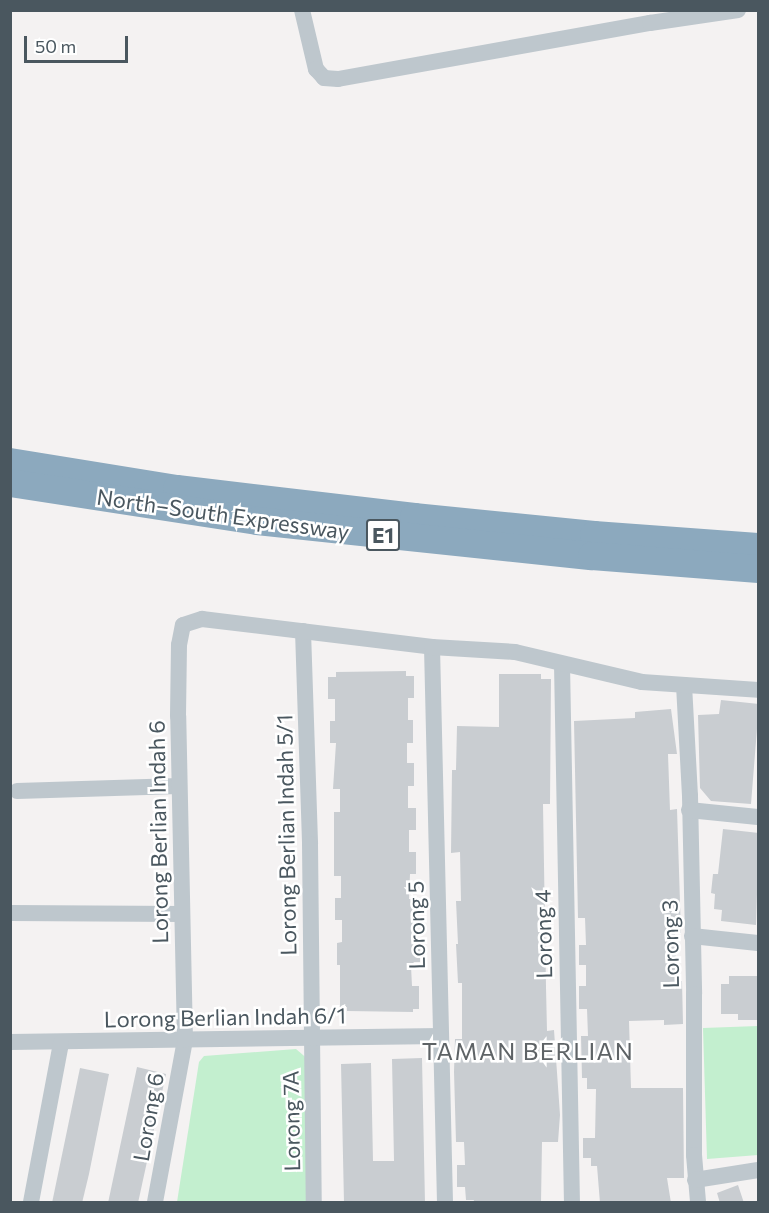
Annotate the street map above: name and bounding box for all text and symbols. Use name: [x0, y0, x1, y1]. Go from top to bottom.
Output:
scale bar: [27, 24, 130, 62]
text: 50 m: [35, 35, 76, 57]
street label: North–South Expressway: [95, 483, 351, 545]
road number: E1: [365, 517, 401, 553]
street label: Lorong Berlian Indah 5/1: [271, 714, 301, 956]
street label: Lorong Berlian Indah 6: [143, 720, 173, 944]
street label: Lorong 5: [402, 880, 430, 970]
street label: Lorong 4: [529, 889, 557, 979]
street label: Lorong 3: [656, 899, 684, 989]
street label: Lorong Berlian Indah 6/1: [104, 1002, 346, 1032]
district label: TAMAN BERLIAN: [422, 1037, 634, 1065]
street label: Lorong 7A: [277, 1070, 305, 1172]
street label: Lorong 6: [127, 1071, 169, 1163]

